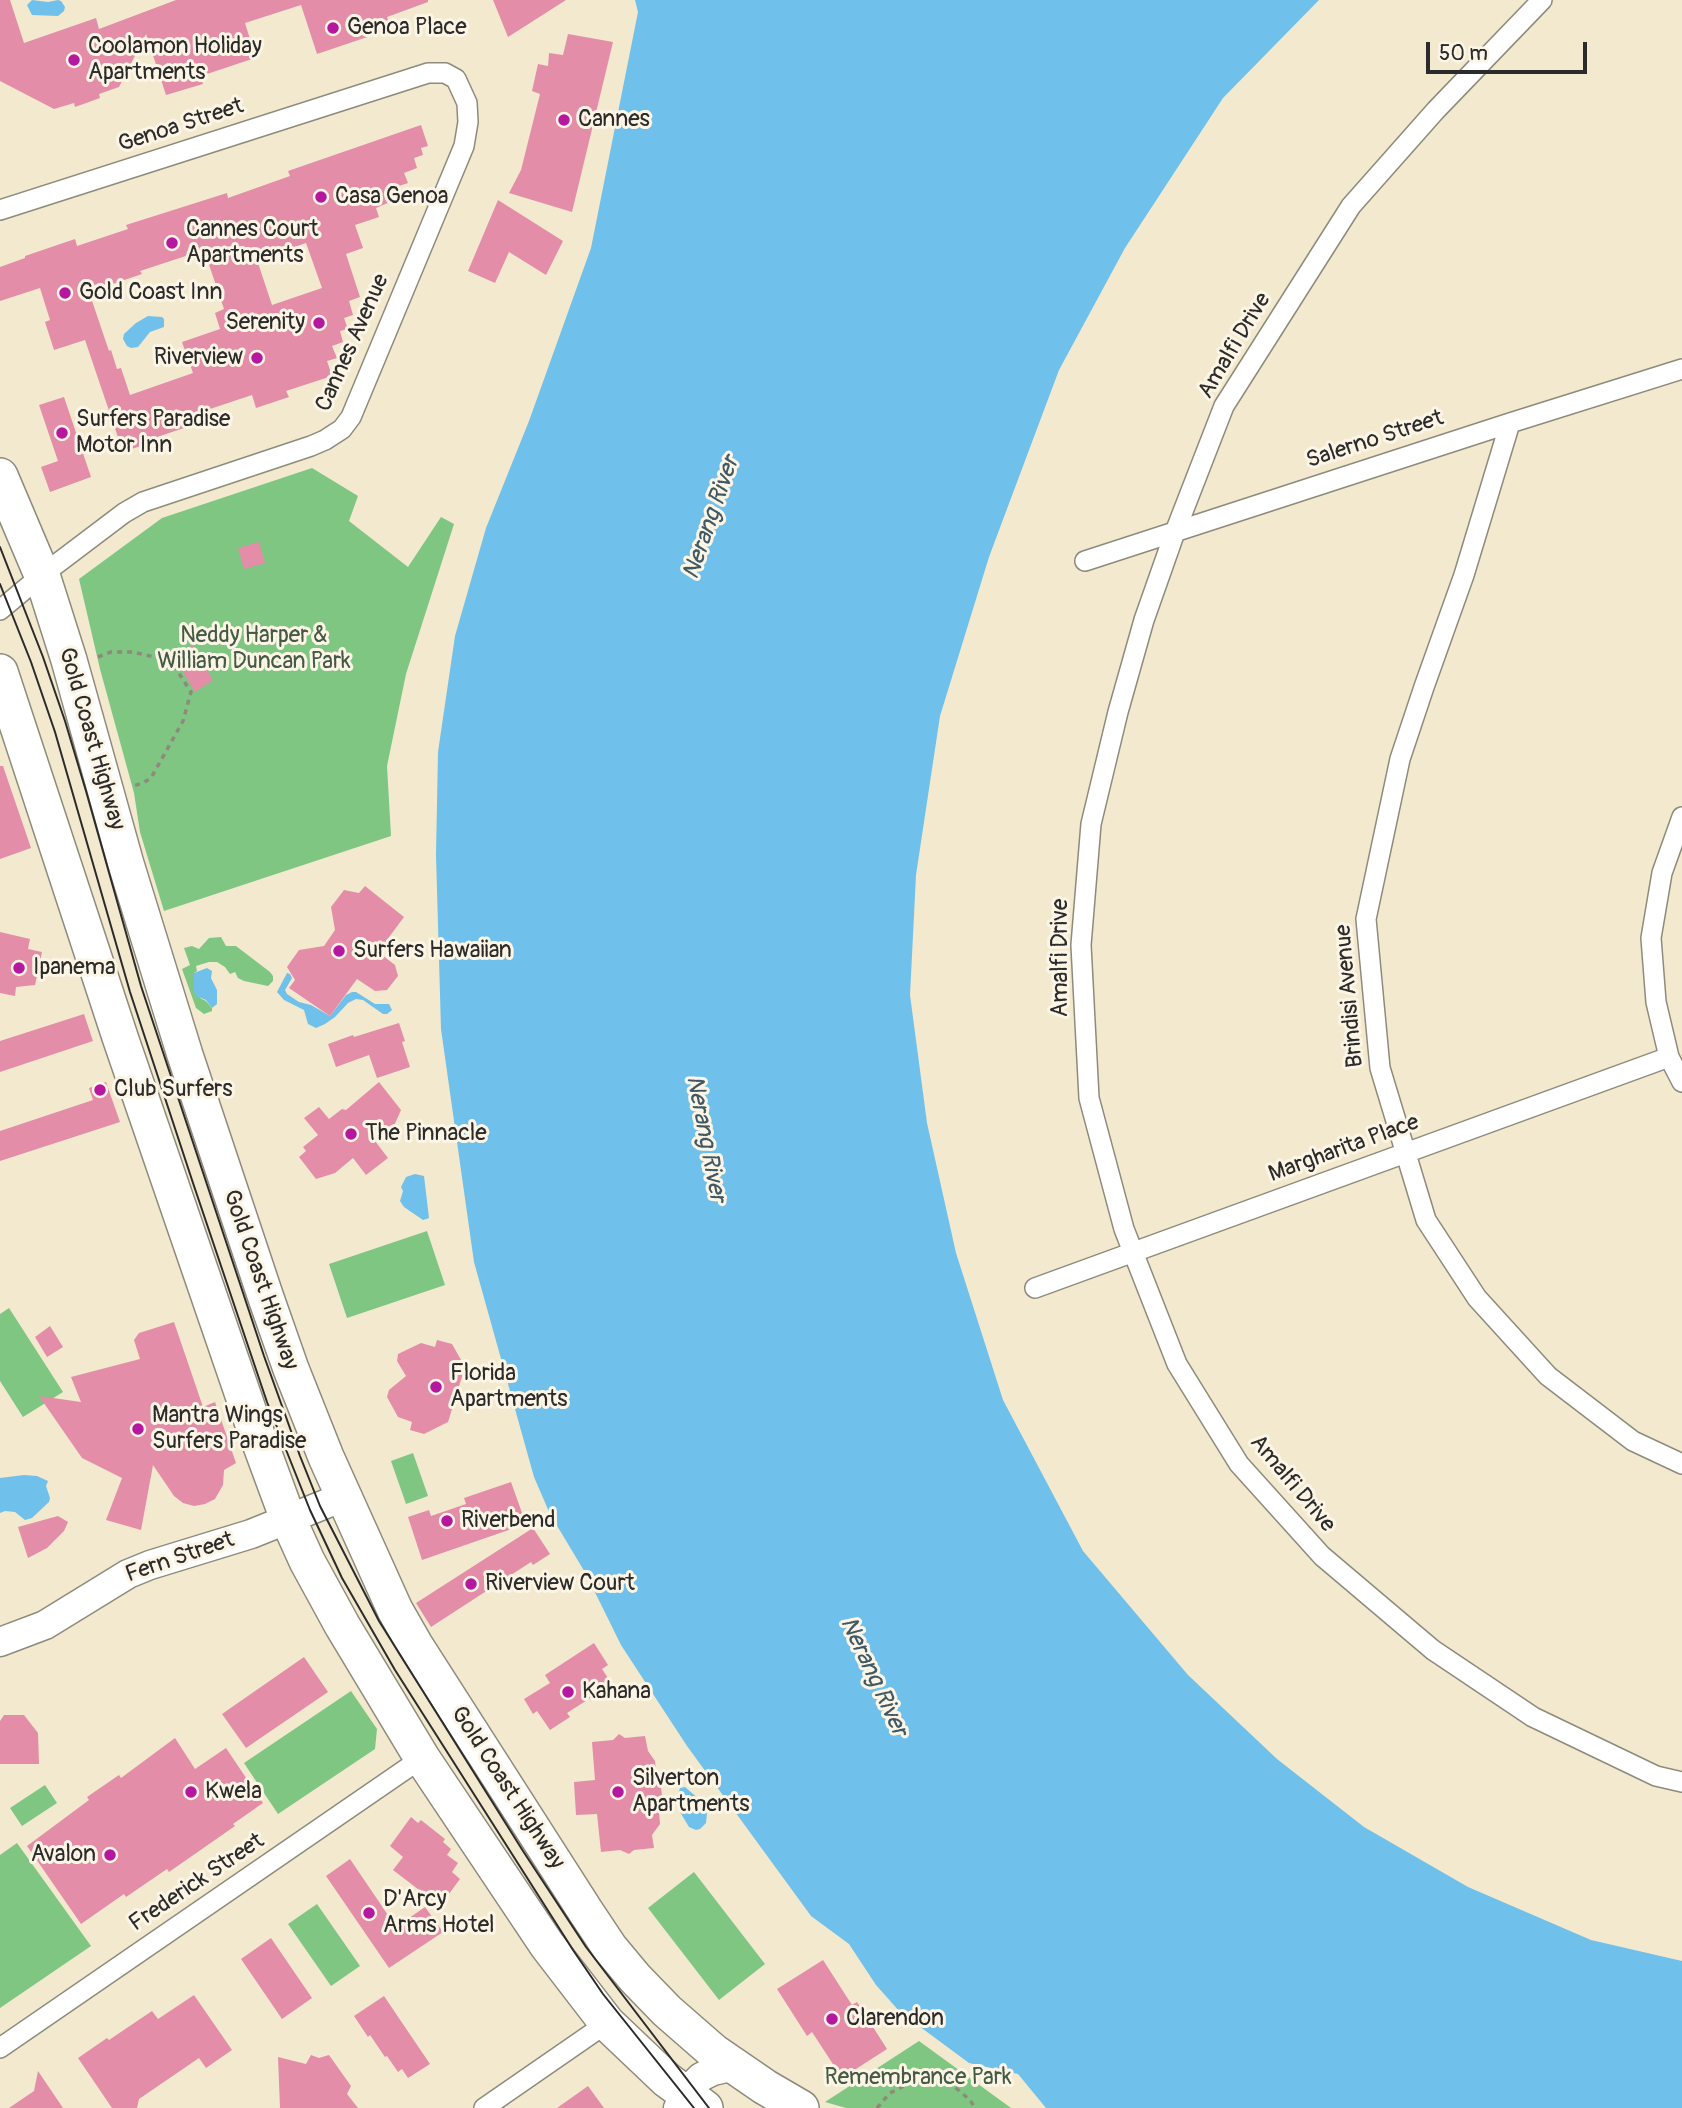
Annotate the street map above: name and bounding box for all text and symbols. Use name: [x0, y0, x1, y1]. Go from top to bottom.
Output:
place label: Genoa Place: [347, 14, 467, 42]
marker: Genoa Place: [325, 20, 341, 36]
scale bar: [1430, 28, 1591, 72]
place label: Coolamon Holiday Apartments: [88, 33, 262, 87]
text: 50 m: [1439, 40, 1488, 67]
marker: Coolamon Holiday Apartments: [66, 52, 82, 68]
street label: Genoa Street: [115, 93, 247, 159]
place label: Cannes: [578, 106, 650, 134]
marker: Cannes: [556, 112, 572, 128]
place label: Casa Genoa: [335, 183, 449, 211]
marker: Casa Genoa: [313, 189, 329, 205]
place label: Cannes Court Apartments: [186, 216, 318, 270]
marker: Cannes Court Apartments: [164, 235, 180, 251]
street label: Cannes Avenue: [310, 270, 396, 416]
place label: Gold Coast Inn: [79, 279, 223, 307]
marker: Gold Coast Inn: [57, 285, 73, 301]
street label: Amalfi Drive: [1193, 288, 1277, 404]
place label: Serenity: [225, 309, 305, 337]
marker: Serenity: [311, 315, 327, 331]
place label: Riverview: [154, 344, 243, 372]
marker: Riverview: [249, 350, 265, 366]
street label: Salerno Street: [1303, 405, 1447, 475]
place label: Surfers Paradise Motor Inn: [76, 406, 230, 460]
marker: Surfers Paradise Motor Inn: [54, 425, 70, 441]
water label: Nerang River: [678, 453, 746, 583]
park label: Neddy Harper & William Duncan Park: [157, 622, 351, 676]
street label: Gold Coast Highway: [52, 645, 130, 833]
street label: Amalfi Drive: [1047, 899, 1075, 1017]
street label: Brindisi Avenue: [1330, 923, 1370, 1069]
place label: Surfers Hawaiian: [353, 937, 512, 965]
marker: Surfers Hawaiian: [331, 943, 347, 959]
place label: Ipanema: [33, 954, 116, 982]
marker: Ipanema: [11, 960, 27, 976]
water label: Nerang River: [679, 1073, 731, 1205]
place label: Club Surfers: [114, 1076, 232, 1104]
marker: Club Surfers: [92, 1082, 108, 1098]
street label: Margharita Place: [1265, 1109, 1423, 1189]
place label: The Pinnacle: [365, 1120, 487, 1148]
marker: The Pinnacle: [343, 1126, 359, 1142]
street label: Gold Coast Highway: [216, 1186, 304, 1374]
place label: Florida Apartments: [450, 1360, 568, 1414]
marker: Florida Apartments: [428, 1379, 444, 1395]
place label: Mantra Wings Surfers Paradise: [152, 1402, 306, 1456]
marker: Mantra Wings Surfers Paradise: [130, 1421, 146, 1437]
street label: Amalfi Drive: [1243, 1430, 1341, 1538]
place label: Riverbend: [461, 1507, 555, 1535]
marker: Riverbend: [439, 1513, 455, 1529]
street label: Fern Street: [122, 1527, 238, 1589]
place label: Riverview Court: [485, 1570, 635, 1598]
marker: Riverview Court: [463, 1576, 479, 1592]
water label: Nerang River: [833, 1613, 913, 1741]
place label: Kahana: [582, 1678, 651, 1706]
marker: Kahana: [560, 1684, 576, 1700]
street label: Gold Coast Highway: [444, 1701, 570, 1875]
place label: Silverton Apartments: [632, 1765, 750, 1819]
place label: Kwela: [205, 1778, 262, 1806]
marker: Kwela: [183, 1784, 199, 1800]
marker: Silverton Apartments: [610, 1784, 626, 1800]
street label: Frederick Street: [124, 1828, 270, 1938]
place label: Avalon: [31, 1841, 96, 1869]
marker: Avalon: [102, 1847, 118, 1863]
place label: D'Arcy Arms Hotel: [383, 1886, 495, 1940]
marker: D'Arcy Arms Hotel: [361, 1905, 377, 1921]
place label: Clarendon: [846, 2005, 944, 2033]
marker: Clarendon: [824, 2011, 840, 2027]
park label: Remembrance Park: [824, 2064, 1012, 2092]

